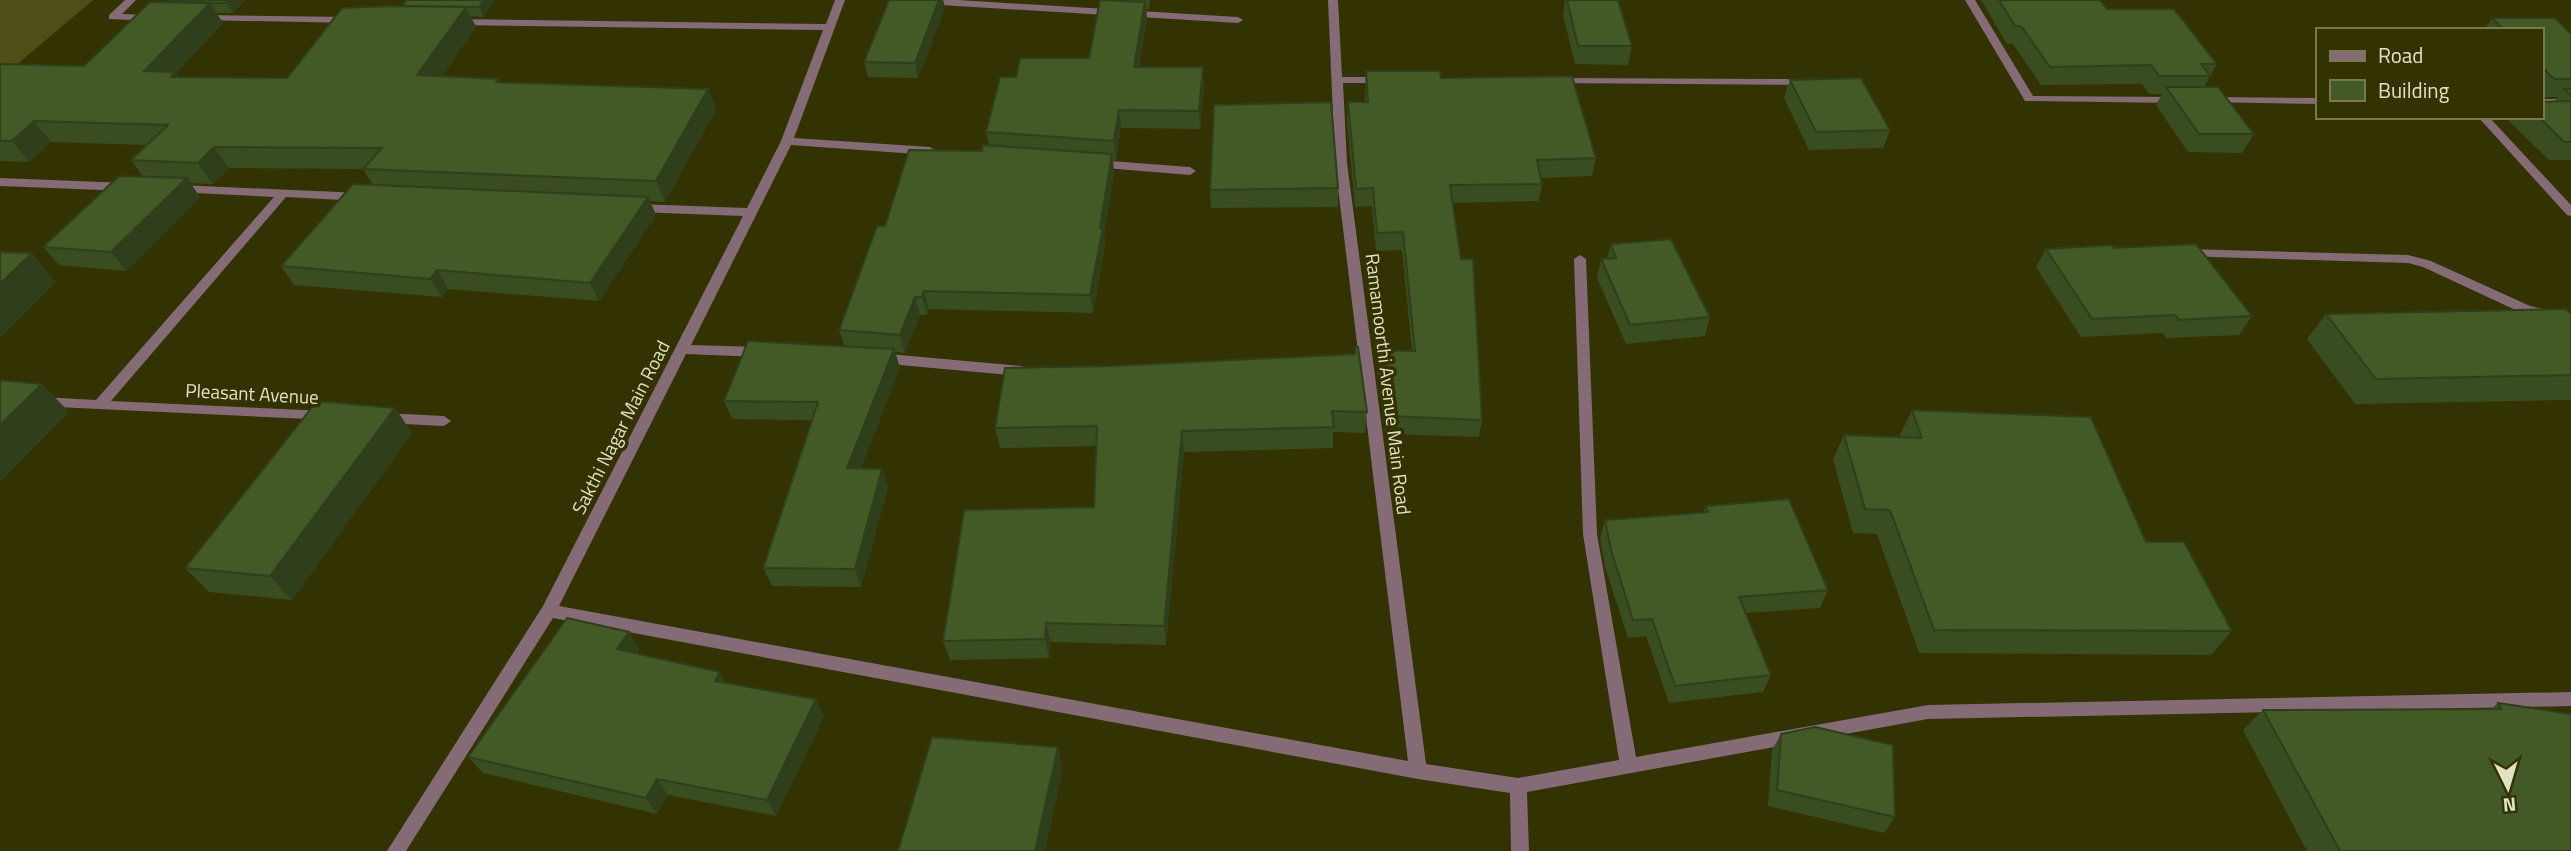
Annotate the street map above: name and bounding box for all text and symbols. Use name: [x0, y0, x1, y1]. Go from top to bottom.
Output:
legend: [2316, 28, 2543, 119]
text: Road: [2378, 39, 2423, 71]
text: Building: [2378, 74, 2450, 106]
street label: Ramamoorthi Avenue Main Road: [1359, 252, 1419, 516]
street label: Sakthi Nagar Main Road: [564, 335, 676, 519]
street label: Pleasant Avenue: [185, 375, 319, 411]
north arrow: [2473, 753, 2543, 823]
text: N: [2502, 790, 2517, 820]

